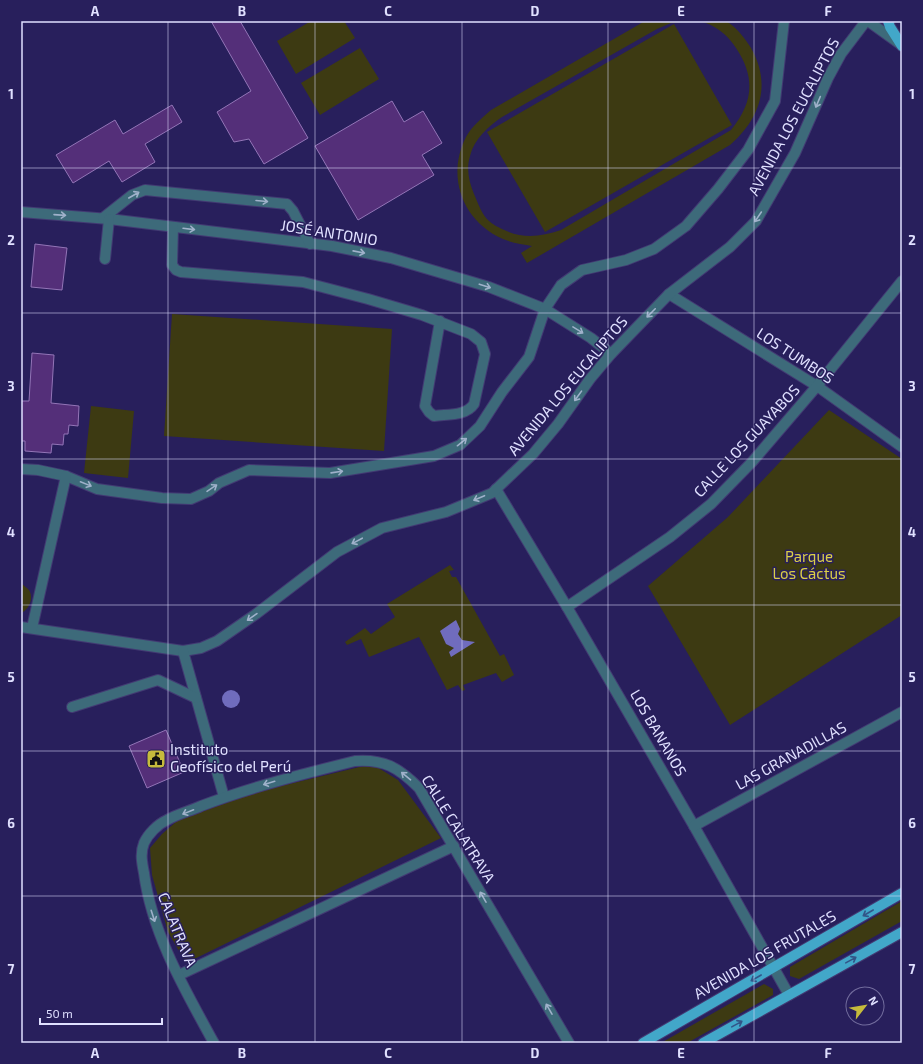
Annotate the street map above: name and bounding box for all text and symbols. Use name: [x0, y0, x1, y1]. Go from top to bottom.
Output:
text: A: [91, 3, 100, 19]
text: B: [238, 3, 246, 19]
text: C: [384, 3, 392, 19]
text: D: [531, 3, 540, 19]
text: E: [677, 3, 685, 19]
text: F: [824, 3, 832, 19]
street label: AVENIDA LOS EUCALIPTOS: [744, 35, 842, 198]
text: 1: [8, 86, 14, 102]
text: 1: [909, 86, 915, 102]
one-way arrow: [813, 96, 821, 108]
one-way arrow: [128, 191, 140, 198]
one-way arrow: [255, 198, 268, 205]
one-way arrow: [53, 211, 66, 218]
one-way arrow: [754, 211, 762, 222]
street label: JOSÉ ANTONIO: [279, 215, 379, 249]
one-way arrow: [182, 225, 195, 233]
text: 2: [7, 232, 15, 248]
text: 2: [908, 232, 916, 248]
one-way arrow: [353, 248, 366, 256]
one-way arrow: [478, 283, 491, 290]
one-way arrow: [646, 308, 656, 318]
street label: AVENIDA LOS EUCALIPTOS: [504, 312, 631, 459]
street label: LOS TUMBOS: [754, 324, 838, 387]
one-way arrow: [572, 326, 583, 334]
text: 3: [7, 378, 15, 394]
text: 3: [908, 378, 916, 394]
street label: CALLE LOS GUAYABOS: [690, 380, 803, 500]
one-way arrow: [574, 390, 583, 401]
one-way arrow: [457, 438, 468, 447]
one-way arrow: [330, 468, 343, 476]
one-way arrow: [79, 481, 91, 489]
one-way arrow: [206, 484, 217, 493]
one-way arrow: [474, 495, 486, 502]
text: 4: [7, 524, 15, 540]
text: 4: [908, 524, 916, 540]
one-way arrow: [352, 538, 364, 545]
park label: Parque Los Cáctus: [772, 547, 846, 582]
one-way arrow: [247, 613, 258, 621]
text: 5: [7, 669, 15, 685]
text: 5: [908, 669, 916, 685]
street label: LOS BANANOS: [627, 686, 691, 779]
street label: LAS GRANADILLAS: [732, 717, 849, 793]
place label: Instituto Geofísico del Perú: [170, 740, 291, 775]
public building icon: Instituto Geofísico del Perú: [145, 748, 167, 770]
street label: CALLE CALATRAVA: [418, 771, 500, 886]
one-way arrow: [401, 772, 412, 781]
one-way arrow: [263, 780, 276, 787]
one-way arrow: [182, 808, 194, 816]
text: 6: [7, 815, 15, 831]
text: 6: [908, 815, 916, 831]
street label: CALATRAVA: [155, 890, 201, 970]
one-way arrow: [479, 891, 487, 903]
street label: AVENIDA LOS FRUTALES: [690, 906, 839, 1002]
one-way arrow: [150, 909, 158, 921]
one-way arrow: [862, 909, 874, 917]
one-way arrow: [845, 956, 857, 964]
text: 7: [8, 961, 15, 977]
text: 7: [909, 961, 916, 977]
one-way arrow: [750, 975, 762, 983]
north arrow: [845, 986, 885, 1026]
text: N: [866, 994, 882, 1007]
scale bar: [40, 1000, 162, 1026]
one-way arrow: [544, 1003, 552, 1015]
text: 50 m: [46, 1006, 73, 1020]
one-way arrow: [731, 1020, 743, 1027]
text: A: [91, 1045, 100, 1061]
text: B: [238, 1045, 246, 1061]
text: C: [384, 1045, 392, 1061]
text: D: [531, 1045, 540, 1061]
text: E: [677, 1045, 685, 1061]
text: F: [824, 1045, 832, 1061]

